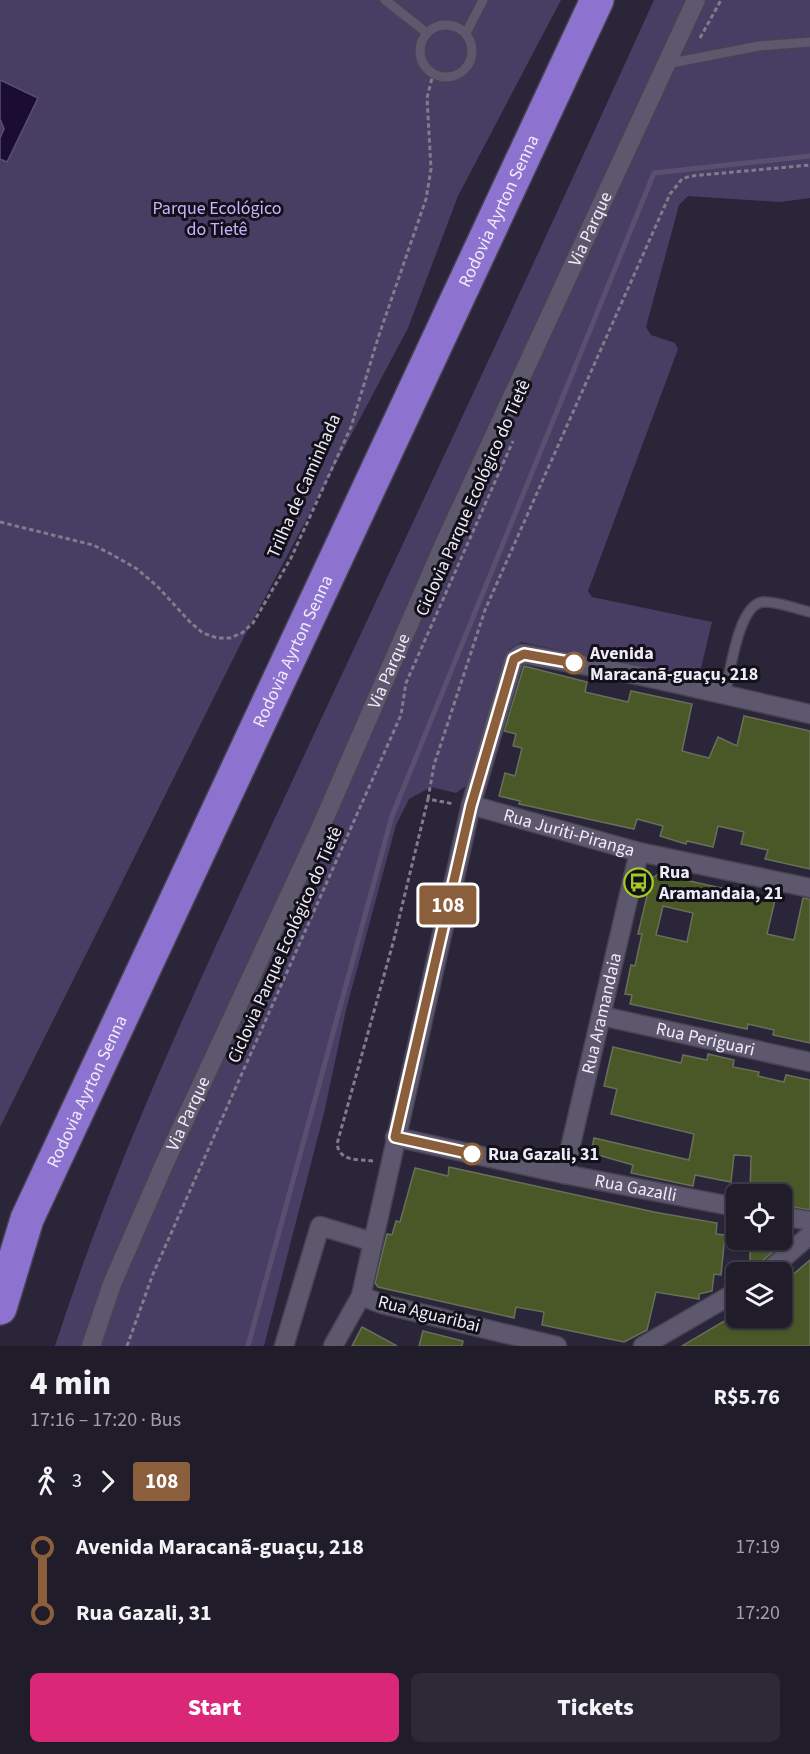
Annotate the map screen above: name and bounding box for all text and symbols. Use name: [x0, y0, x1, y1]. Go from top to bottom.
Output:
street label: Rodovia Ayrton Senna: [452, 130, 545, 291]
street label: Via Parque: [562, 187, 618, 270]
park label: Parque Ecológico do Tietê: [152, 196, 282, 242]
street label: Ciclovia Parque Ecológico do Tietê: [409, 376, 537, 620]
street label: Trilha de Caminhada: [261, 410, 347, 562]
street label: Rodovia Ayrton Senna: [246, 571, 339, 731]
street label: Via Parque: [361, 629, 416, 713]
place label: Avenida Maracanã-guaçu, 218: [589, 641, 758, 687]
marker: Avenida Maracanã-guaçu, 218: [563, 652, 585, 674]
street label: Rua Juriti-Piranga: [501, 802, 638, 863]
street label: Ciclovia Parque Ecológico do Tietê: [221, 823, 349, 1067]
place label: Rua Aramandaia, 21: [658, 860, 783, 906]
bus stop icon: Rua Aramandaia, 21: [622, 866, 654, 898]
line badge: 108: [414, 886, 482, 924]
text: 108: [431, 890, 465, 920]
street label: Rua Aramandaia: [575, 950, 628, 1076]
street label: Rodovia Ayrton Senna: [40, 1011, 133, 1172]
street label: Rua Periguari: [654, 1016, 757, 1062]
street label: Via Parque: [160, 1072, 216, 1155]
place label: Rua Gazali, 31: [488, 1142, 599, 1167]
marker: Rua Gazali, 31: [461, 1143, 483, 1165]
street label: Rua Gazalli: [593, 1168, 679, 1208]
map controls: [726, 1184, 792, 1328]
button: locate: [726, 1184, 792, 1250]
button: layers: [726, 1262, 792, 1328]
street label: Rua Aguaribai: [375, 1289, 483, 1339]
text: 4 min: [30, 1360, 111, 1407]
text: R$5.76: [713, 1381, 780, 1413]
text: 17:16 – 17:20 · Bus: [30, 1406, 181, 1434]
icon: walk: [30, 1465, 63, 1498]
icon: forward: [91, 1465, 124, 1498]
text: 108: [145, 1466, 178, 1496]
text: 3: [72, 1467, 82, 1495]
text: Avenida Maracanã-guaçu, 218: [76, 1531, 364, 1563]
text: 17:19: [735, 1533, 780, 1561]
text: Rua Gazali, 31: [76, 1597, 212, 1629]
text: 17:20: [735, 1599, 780, 1627]
button: Start: [30, 1673, 399, 1742]
button: Tickets: [411, 1673, 780, 1742]

